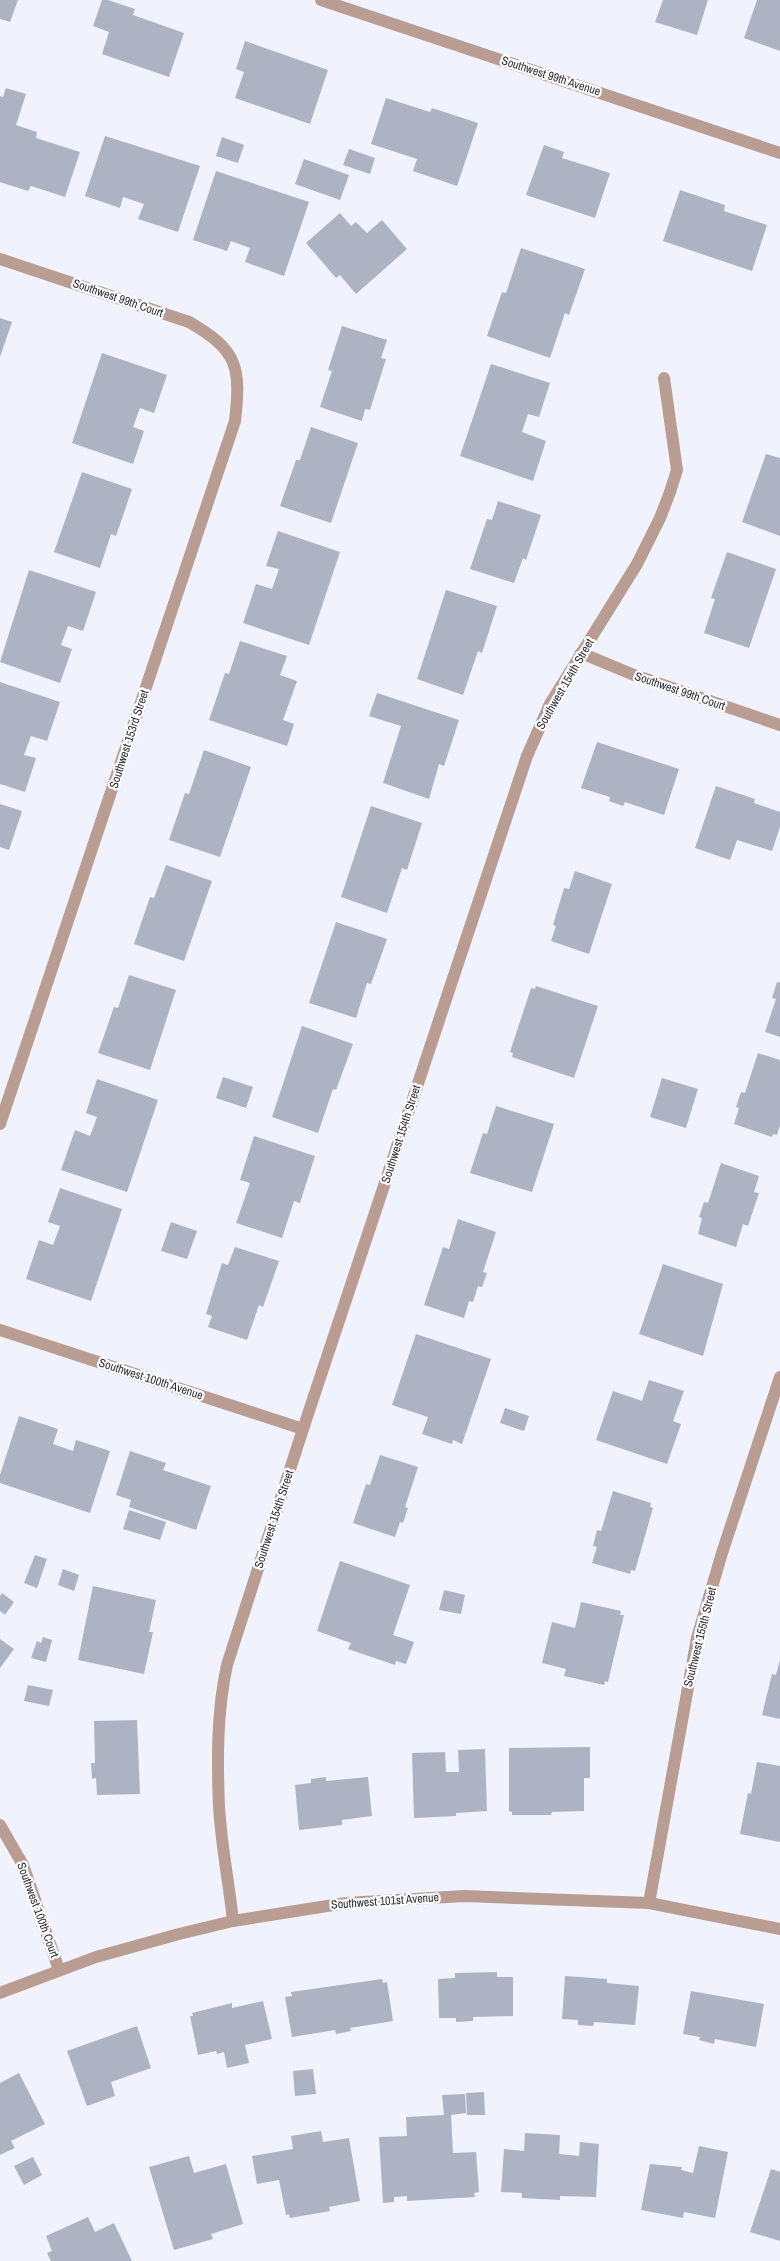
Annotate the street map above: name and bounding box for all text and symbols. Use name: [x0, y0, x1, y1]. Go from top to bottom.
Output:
street label: Southwest 99th Avenue: [499, 52, 603, 100]
street label: Southwest 99th Court: [71, 275, 166, 321]
street label: Southwest 154th Street: [532, 635, 598, 732]
street label: Southwest 99th Court: [633, 668, 728, 714]
street label: Southwest 153rd Street: [106, 687, 153, 790]
street label: Southwest 154th Street: [378, 1083, 424, 1185]
street label: Southwest 100th Avenue: [97, 1355, 205, 1403]
street label: Southwest 154th Street: [251, 1468, 297, 1570]
street label: Southwest 155th Street: [680, 1585, 720, 1689]
street label: Southwest 100th Court: [13, 1860, 63, 1960]
street label: Southwest 101st Avenue: [330, 1889, 440, 1913]

